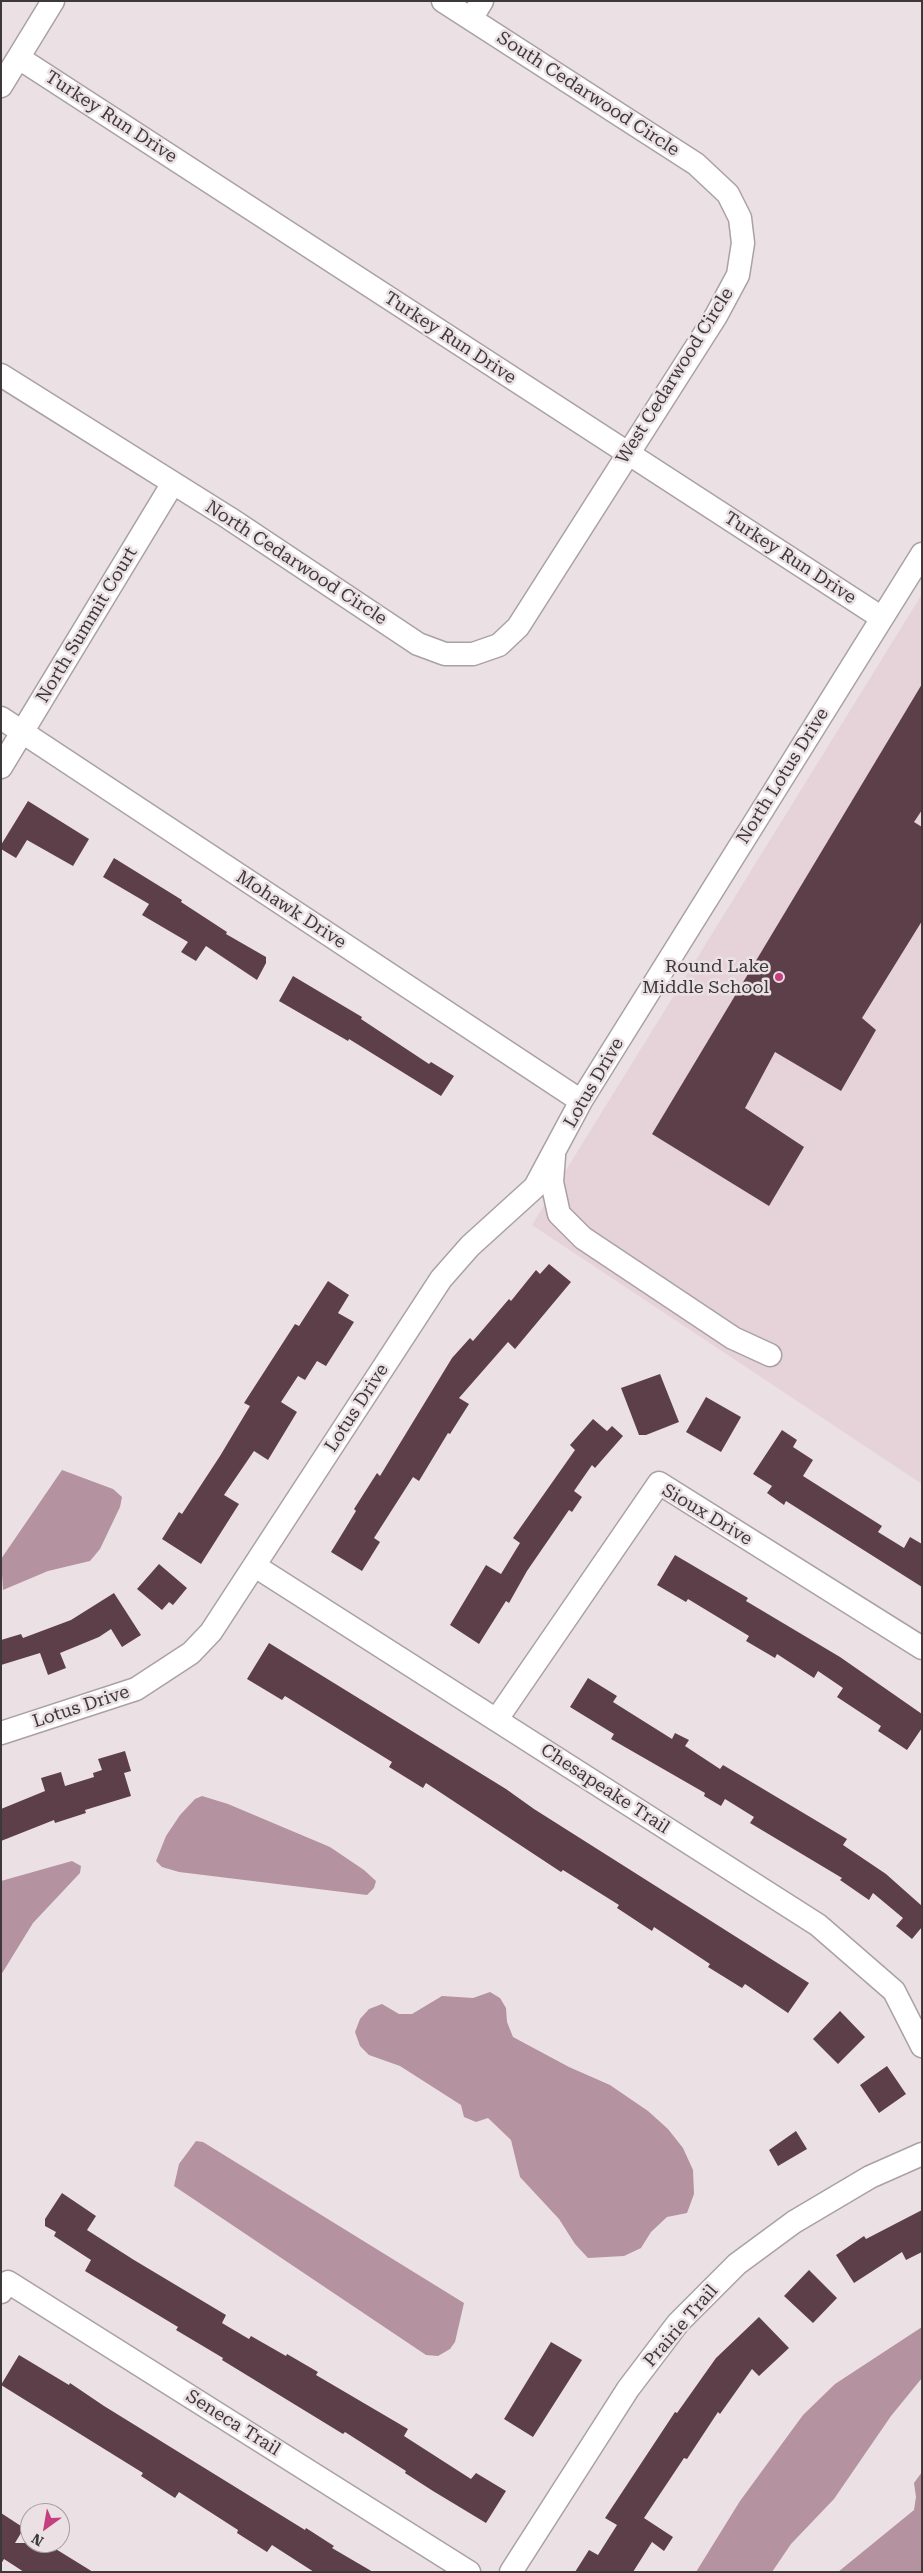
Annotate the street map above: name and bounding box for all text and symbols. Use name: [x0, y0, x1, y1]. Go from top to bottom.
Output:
street label: South Cedarwood Circle: [493, 27, 683, 161]
street label: Turkey Run Drive: [41, 66, 181, 168]
street label: West Cedarwood Circle: [612, 284, 738, 468]
street label: Turkey Run Drive: [380, 287, 520, 389]
street label: North Cedarwood Circle: [201, 496, 391, 630]
street label: Turkey Run Drive: [720, 507, 860, 609]
street label: North Summit Court: [32, 543, 142, 707]
street label: North Lotus Drive: [732, 704, 834, 848]
street label: Mohawk Drive: [232, 866, 350, 954]
place label: Round Lake Middle School: [642, 956, 769, 999]
marker: Round Lake Middle School: [773, 971, 785, 983]
street label: Lotus Drive: [560, 1034, 628, 1132]
street label: Lotus Drive: [321, 1360, 393, 1456]
street label: Sioux Drive: [658, 1480, 756, 1550]
street label: Lotus Drive: [30, 1681, 132, 1733]
street label: Chesapeake Trail: [536, 1739, 674, 1839]
street label: Prairie Trail: [639, 2280, 723, 2372]
street label: Seneca Trail: [182, 2385, 284, 2461]
north arrow: [20, 2503, 70, 2553]
text: N: [29, 2530, 46, 2550]

